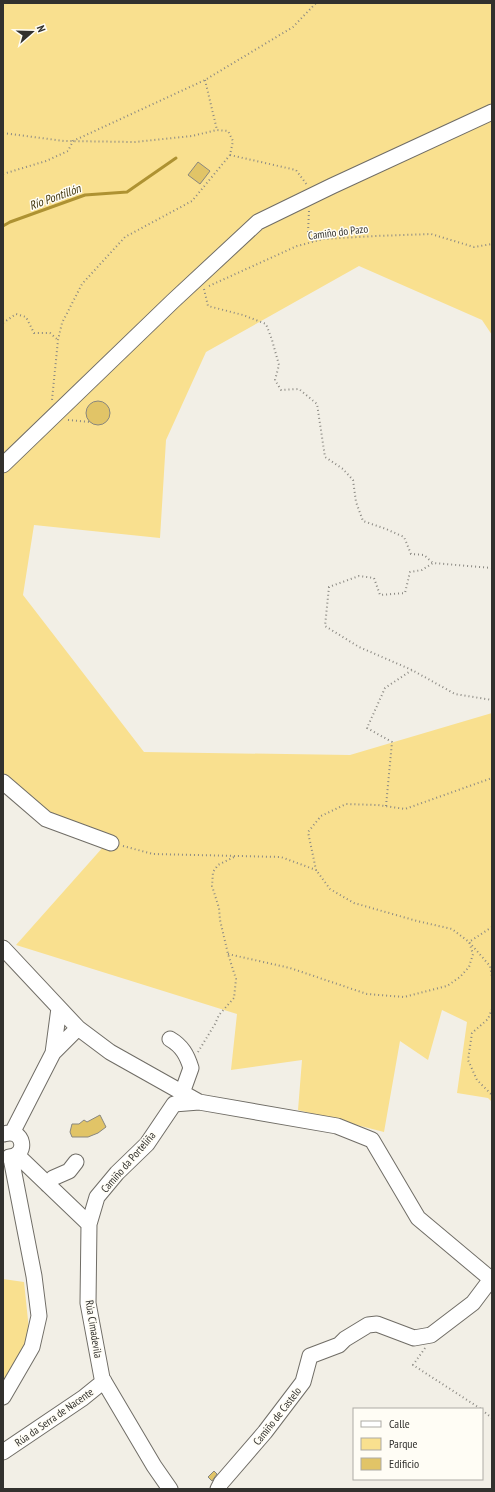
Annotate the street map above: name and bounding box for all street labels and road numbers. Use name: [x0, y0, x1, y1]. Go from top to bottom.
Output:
street label: Camiño do Pazo: [307, 221, 369, 243]
street label: Camiño da Porteliña: [98, 1129, 158, 1195]
street label: Rúa Cimadevila: [83, 1299, 105, 1359]
street label: Rúa da Serra de Nacente: [12, 1384, 96, 1449]
street label: Camiño de Castelo: [250, 1384, 304, 1448]

